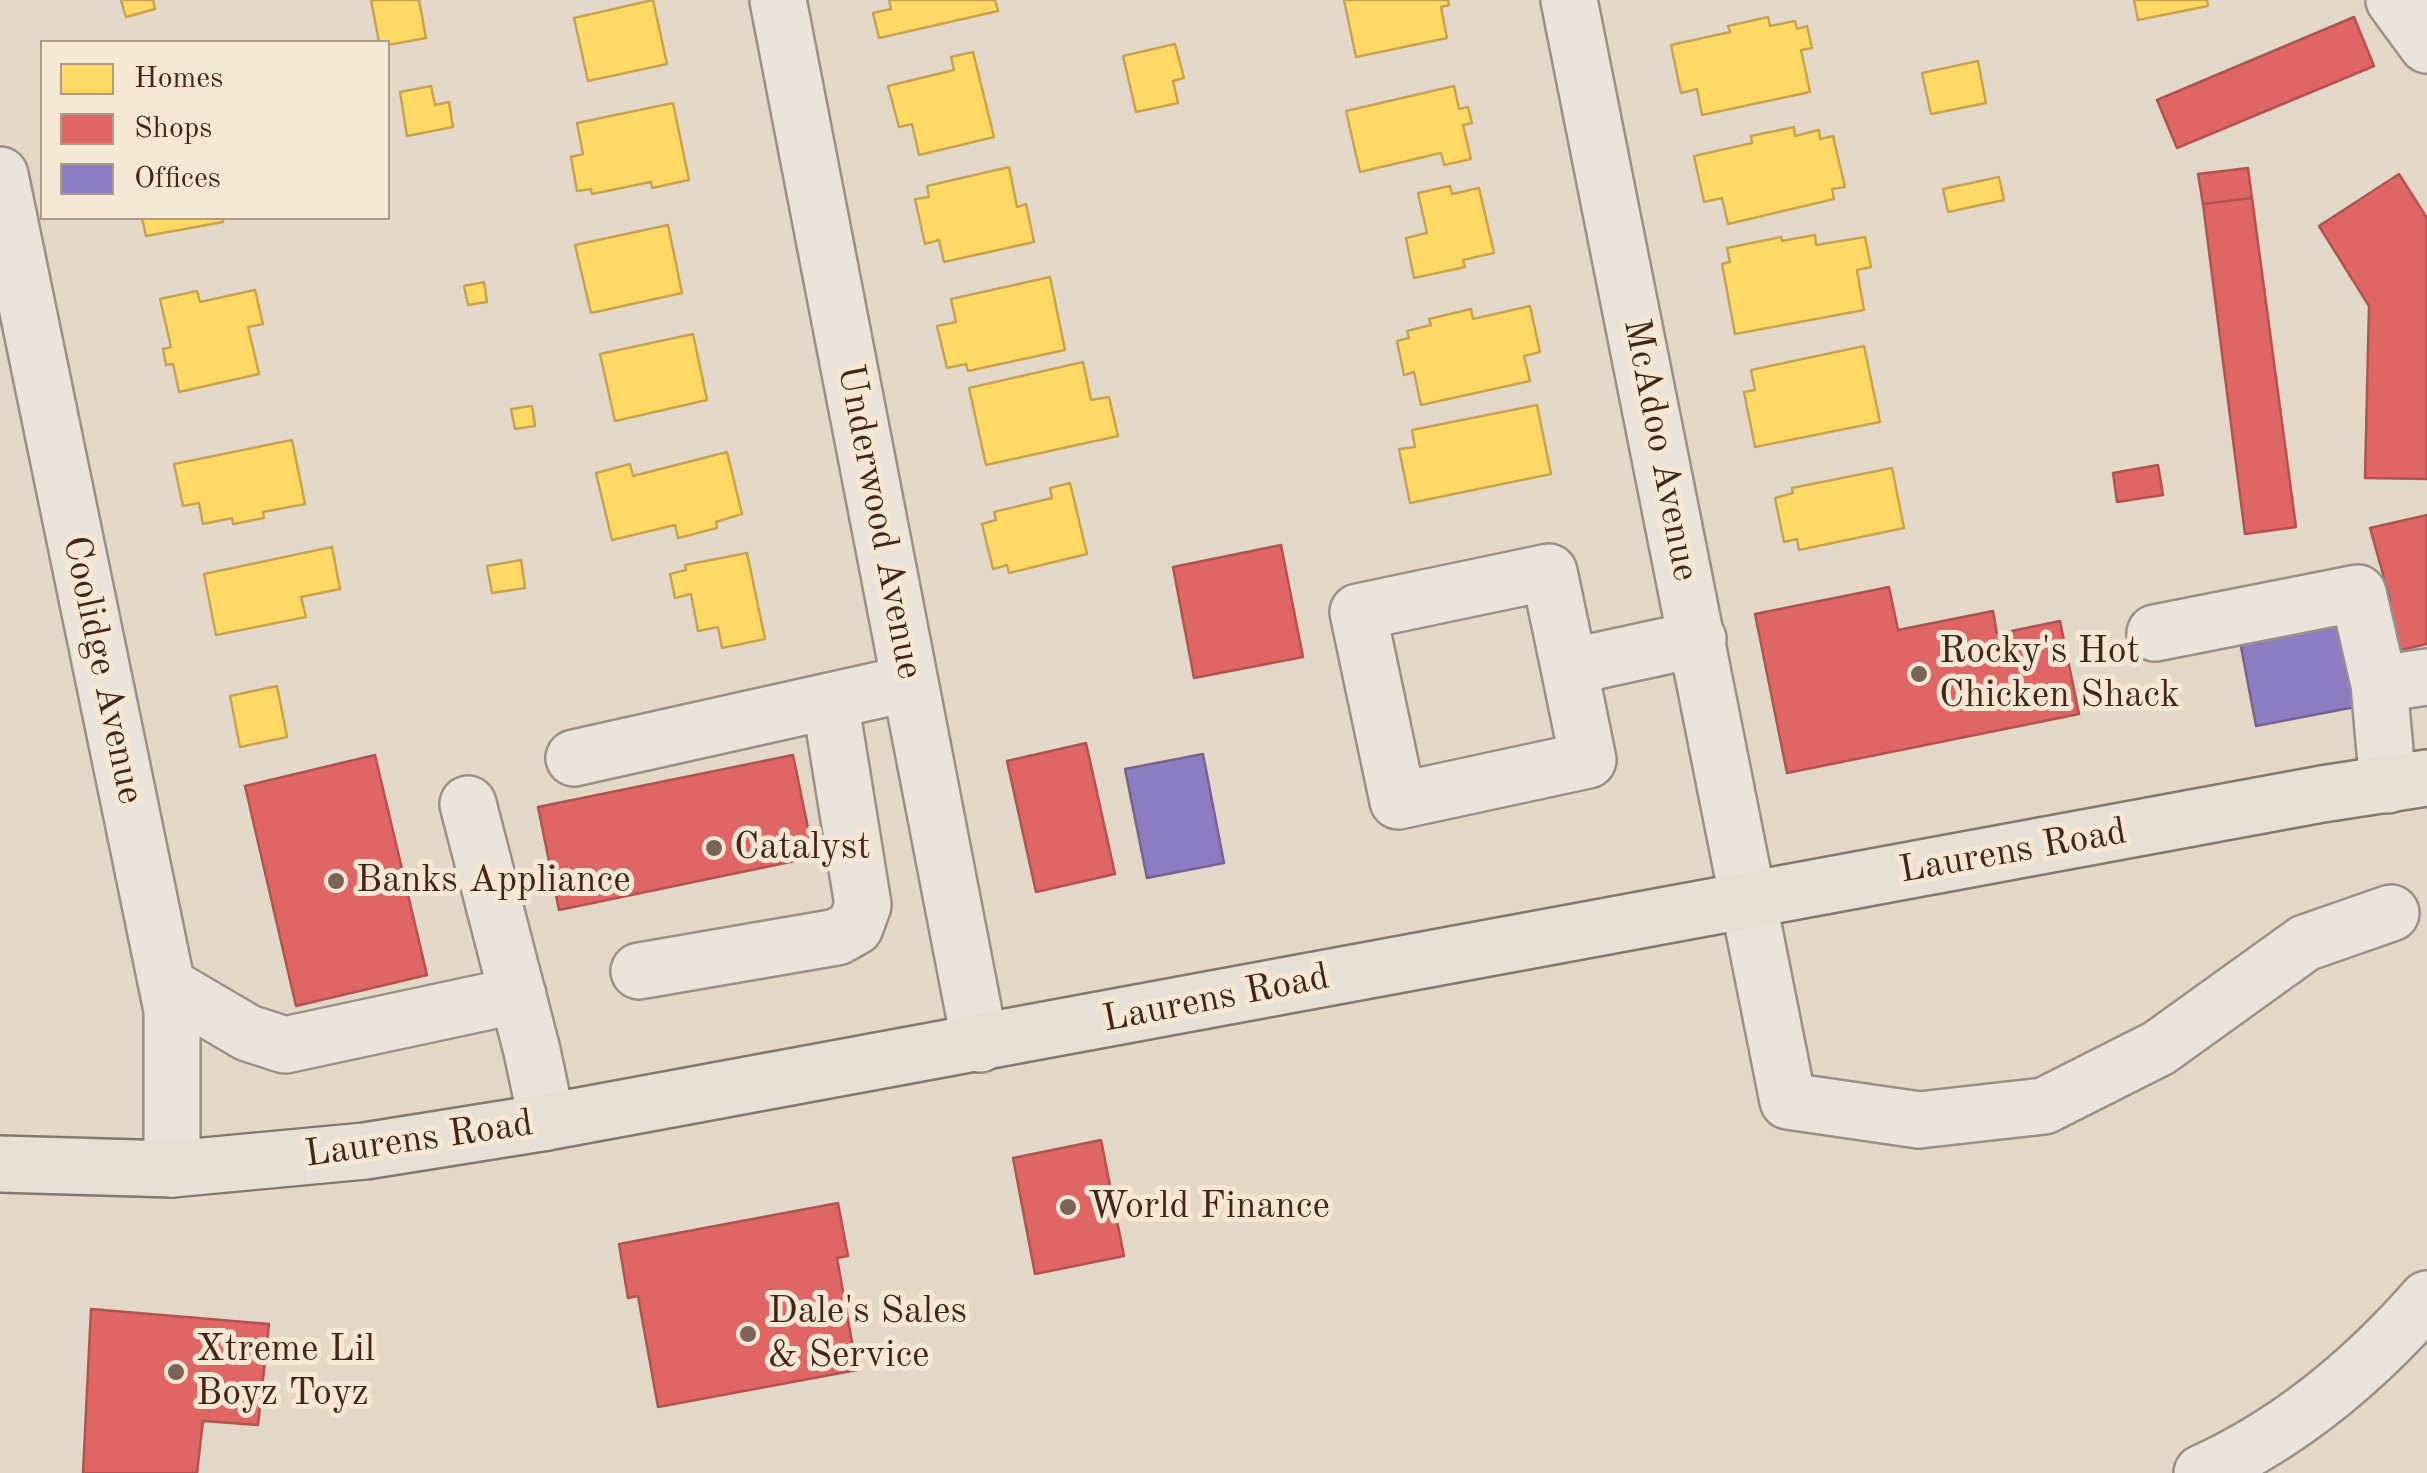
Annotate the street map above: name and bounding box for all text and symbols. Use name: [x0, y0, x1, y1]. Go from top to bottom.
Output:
legend: [40, 40, 390, 220]
text: Homes: [134, 64, 223, 94]
text: Shops: [134, 114, 212, 144]
text: Offices: [134, 164, 221, 194]
street label: McAdoo Avenue: [1612, 315, 1708, 585]
street label: Underwood Avenue: [826, 361, 932, 683]
street label: Coolidge Avenue: [51, 532, 153, 808]
place label: Rocky's Hot Chicken Shack: [1939, 629, 2180, 718]
marker: Rocky's Hot Chicken Shack: [1908, 663, 1930, 685]
street label: Laurens Road: [1896, 810, 2130, 894]
place label: Catalyst: [734, 825, 870, 871]
marker: Catalyst: [703, 837, 725, 859]
place label: Banks Appliance: [356, 858, 631, 904]
marker: Banks Appliance: [325, 870, 347, 892]
street label: Laurens Road: [1099, 955, 1333, 1043]
street label: Laurens Road: [302, 1101, 536, 1179]
place label: World Finance: [1088, 1184, 1330, 1230]
marker: World Finance: [1057, 1196, 1079, 1218]
place label: Dale's Sales & Service: [768, 1289, 967, 1378]
marker: Dale's Sales & Service: [737, 1323, 759, 1345]
place label: Xtreme Lil Boyz Toyz: [196, 1327, 375, 1416]
marker: Xtreme Lil Boyz Toyz: [165, 1361, 187, 1383]

